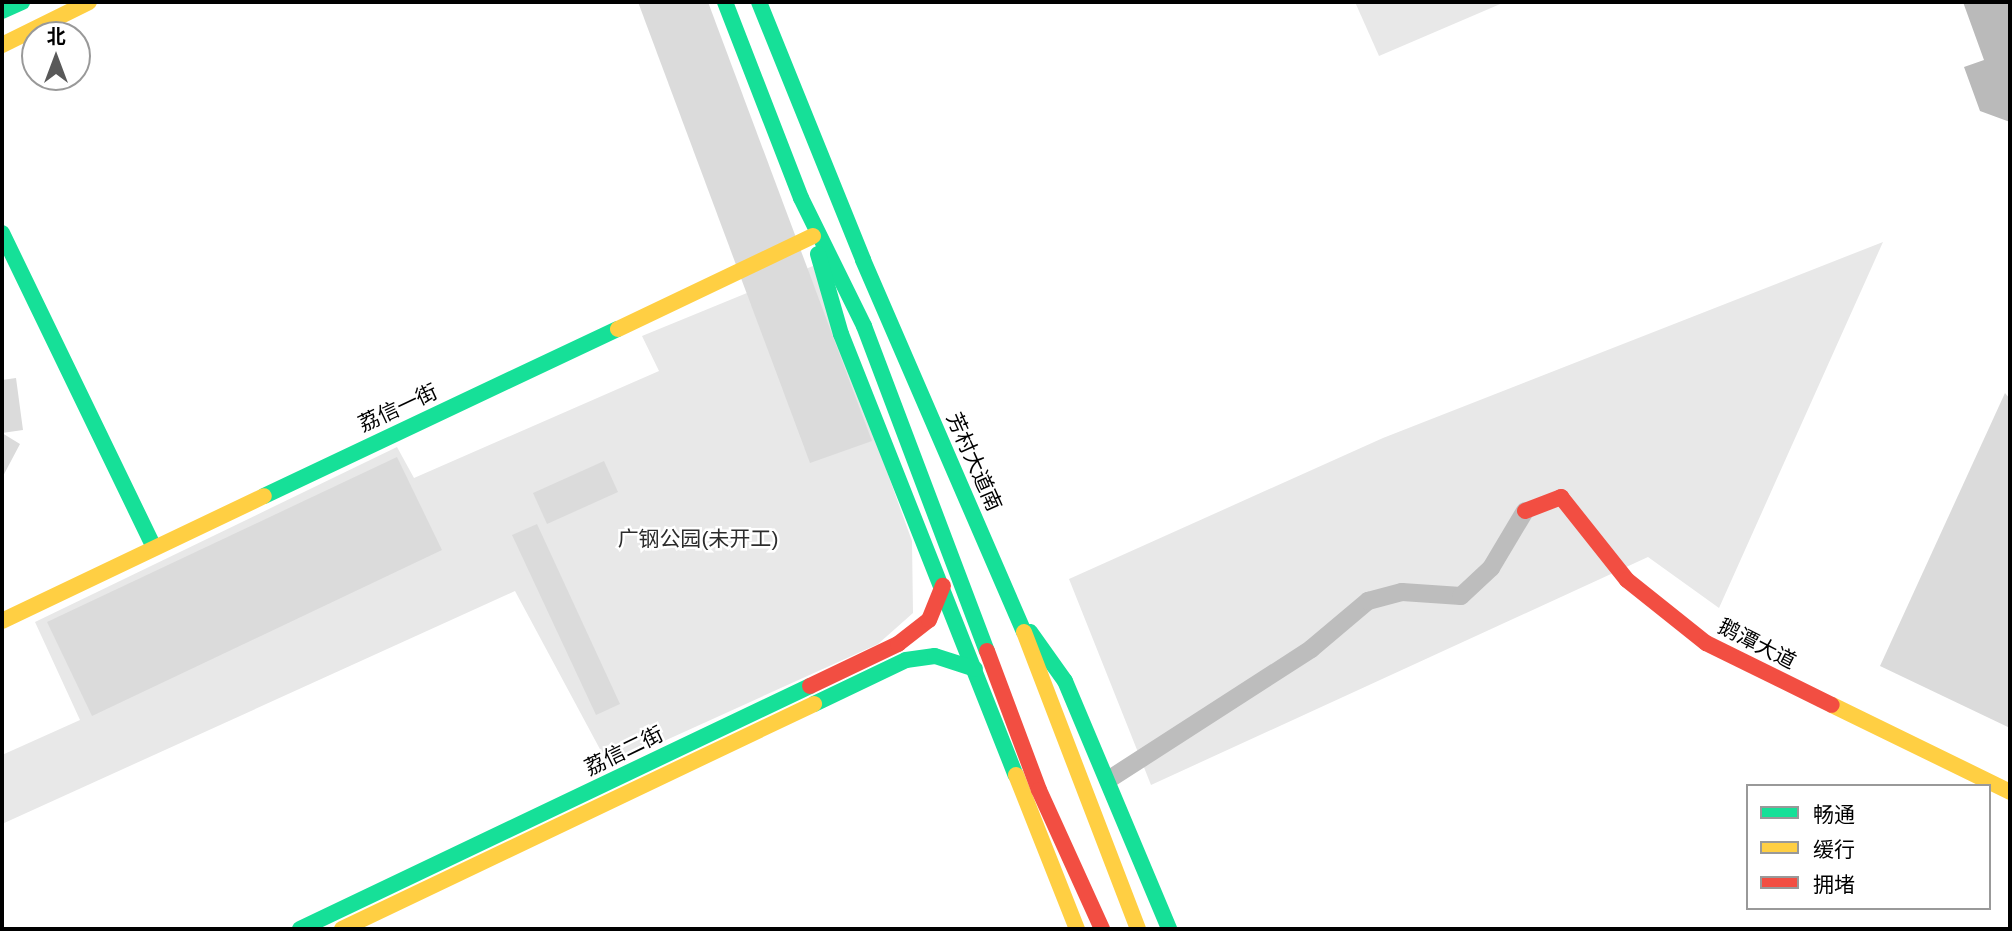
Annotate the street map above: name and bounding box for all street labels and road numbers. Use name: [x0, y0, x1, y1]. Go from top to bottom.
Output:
street label: 荔信一街: [355, 379, 441, 437]
street label: 芳村大道南: [941, 409, 1007, 515]
street label: 鹅潭大道: [1714, 614, 1800, 674]
street label: 荔信二街: [581, 721, 667, 781]

